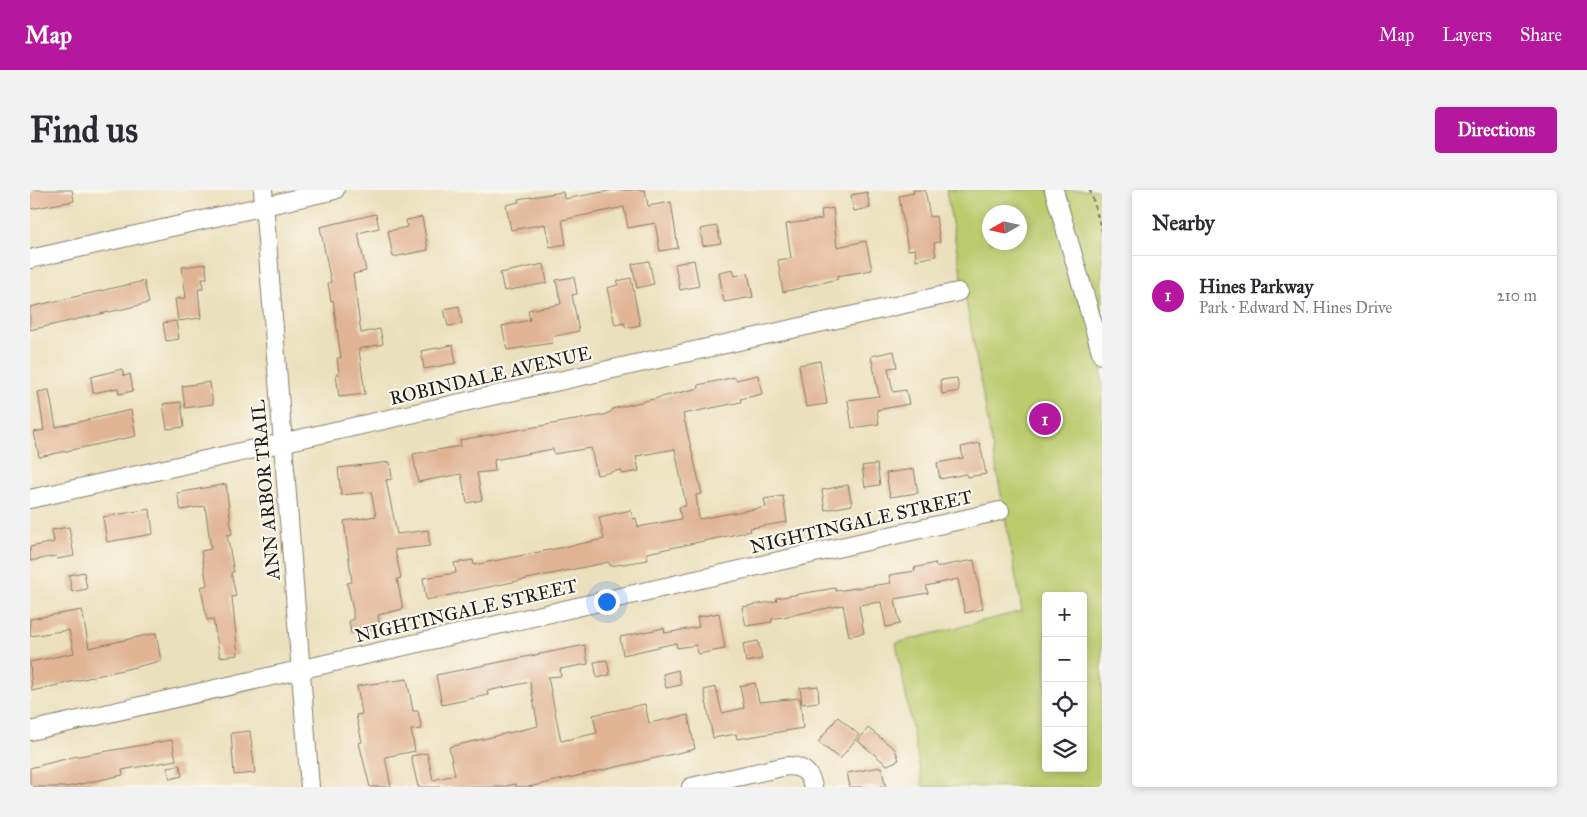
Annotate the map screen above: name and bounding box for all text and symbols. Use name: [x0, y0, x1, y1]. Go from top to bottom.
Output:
text: Map: [25, 20, 72, 50]
text: Map: [1379, 24, 1414, 46]
text: Layers: [1442, 24, 1492, 46]
text: Share: [1520, 24, 1562, 46]
button: Directions: [1435, 107, 1557, 153]
text: Find us: [30, 109, 138, 152]
north arrow: [982, 205, 1027, 250]
text: Nearby: [1152, 210, 1215, 236]
text: Hines Parkway: [1199, 275, 1313, 298]
text: 1: [1165, 286, 1171, 305]
text: 210 m: [1497, 286, 1537, 305]
text: Park · Edward N. Hines Drive: [1199, 298, 1392, 317]
street label: ROBINDALE AVENUE: [387, 341, 593, 410]
street label: ANN ARBOR TRAIL: [246, 399, 285, 582]
pin: 1: [1029, 400, 1061, 438]
street label: NIGHTINGALE STREET: [748, 485, 974, 558]
street label: NIGHTINGALE STREET: [353, 574, 579, 647]
your location: [594, 589, 620, 615]
map controls: [1042, 592, 1087, 772]
button: +: [1042, 592, 1087, 637]
button: −: [1042, 637, 1087, 682]
button: locate: [1042, 682, 1087, 727]
button: layers: [1042, 727, 1087, 772]

